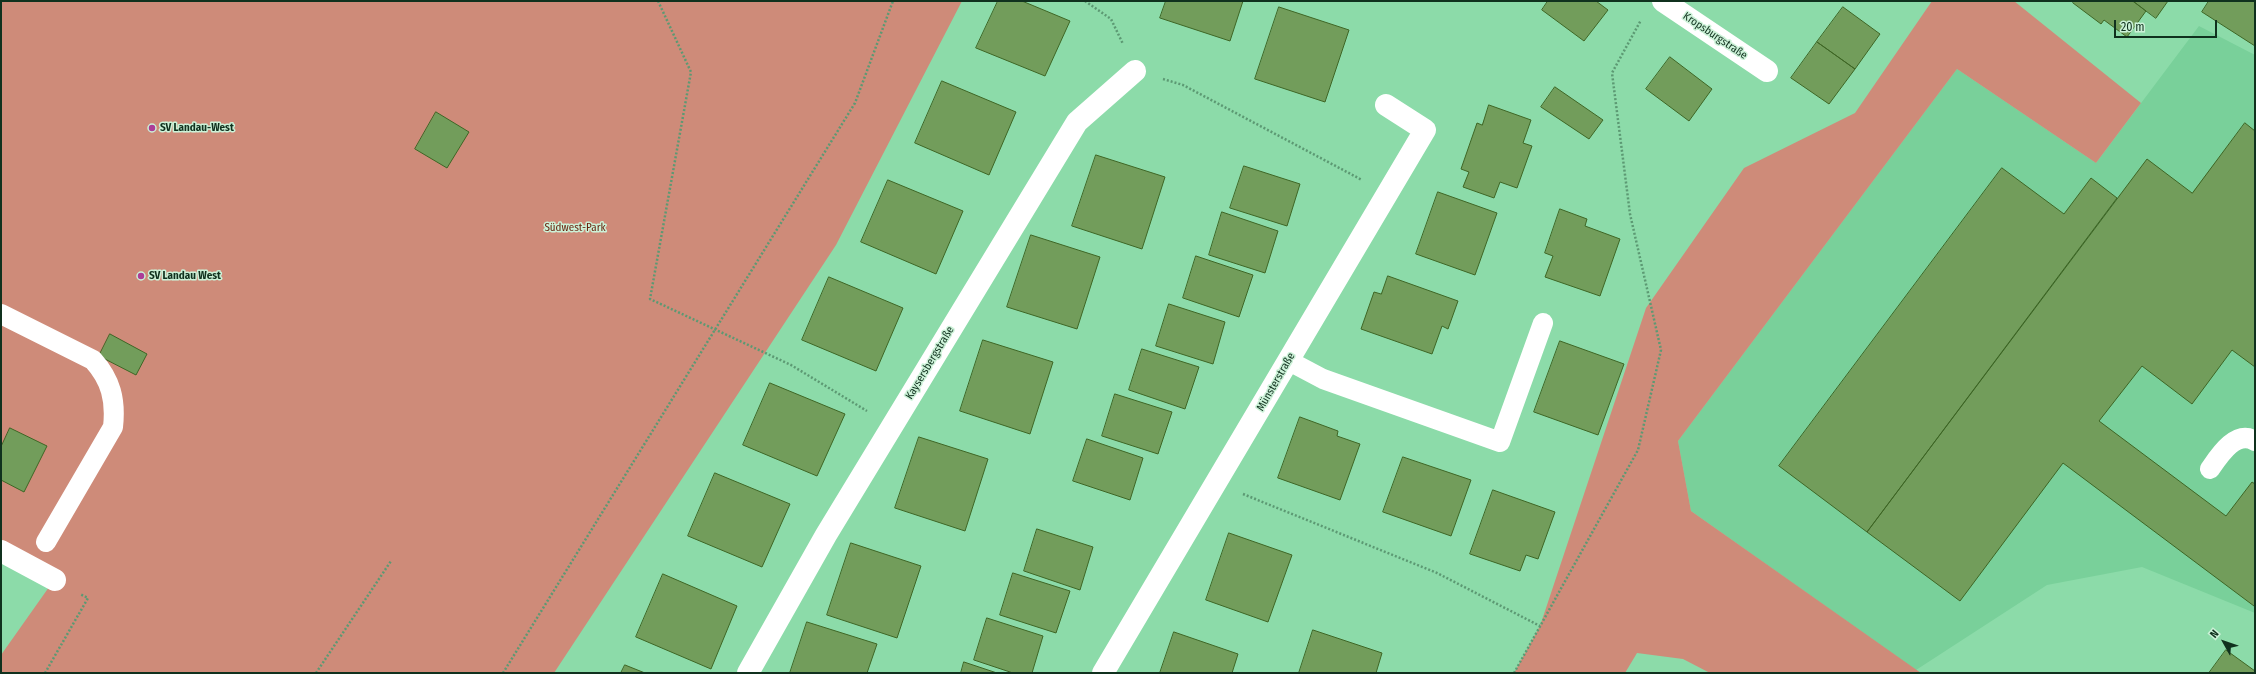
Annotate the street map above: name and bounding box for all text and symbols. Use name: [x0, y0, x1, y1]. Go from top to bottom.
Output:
street label: Kropsburgstraße: [1680, 10, 1750, 62]
scale bar: [2116, 12, 2219, 38]
text: 20 m: [2121, 20, 2145, 34]
place label: SV Landau-West: [160, 121, 234, 135]
marker: SV Landau-West: [147, 123, 157, 133]
park label: Südwest-Park: [544, 221, 606, 235]
place label: SV Landau West: [149, 269, 221, 283]
marker: SV Landau West: [136, 271, 146, 281]
street label: Kaysersbergstraße: [903, 324, 957, 402]
street label: Münsterstraße: [1254, 351, 1298, 413]
north arrow: [2204, 622, 2244, 662]
text: N: [2207, 627, 2222, 641]

